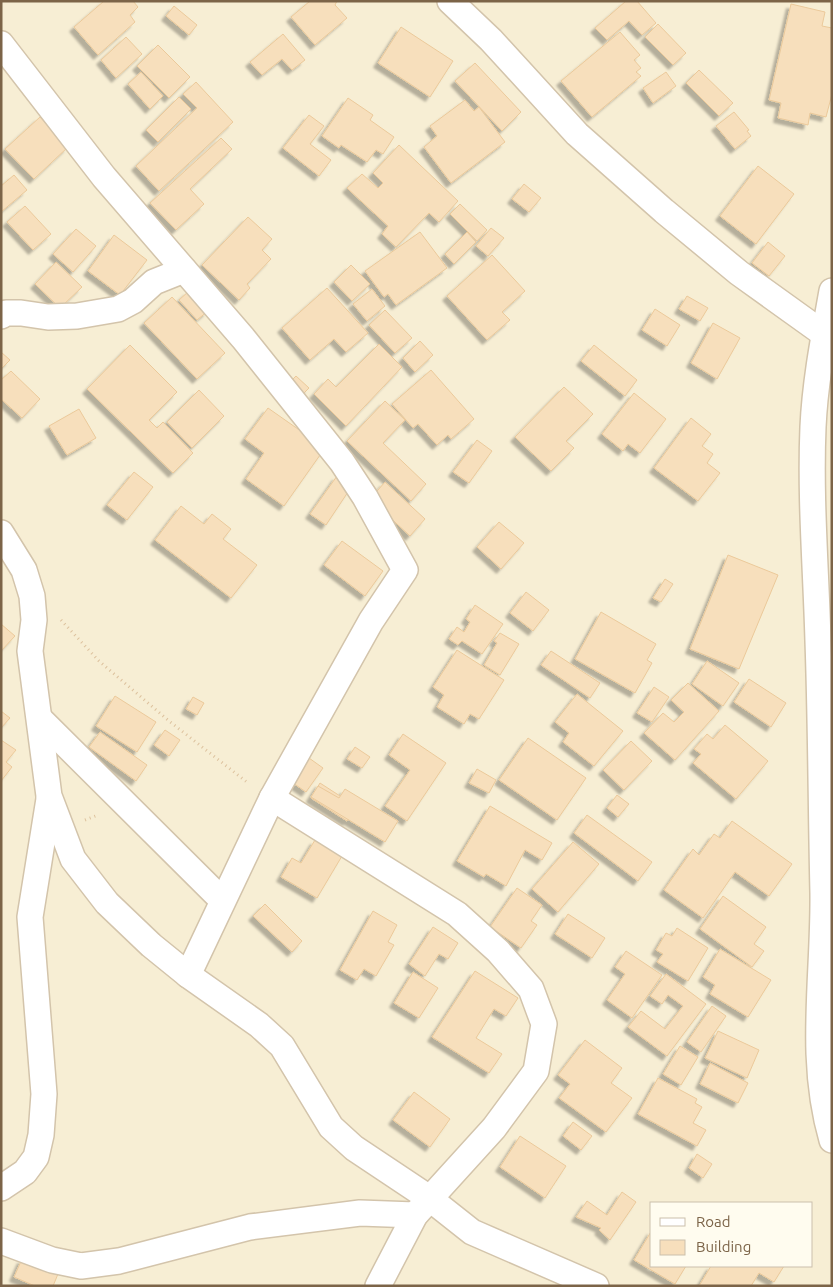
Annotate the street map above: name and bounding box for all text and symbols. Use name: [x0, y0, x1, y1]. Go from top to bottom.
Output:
legend: [650, 1202, 813, 1267]
text: Road: [696, 1213, 731, 1230]
text: Building: [696, 1238, 751, 1255]

